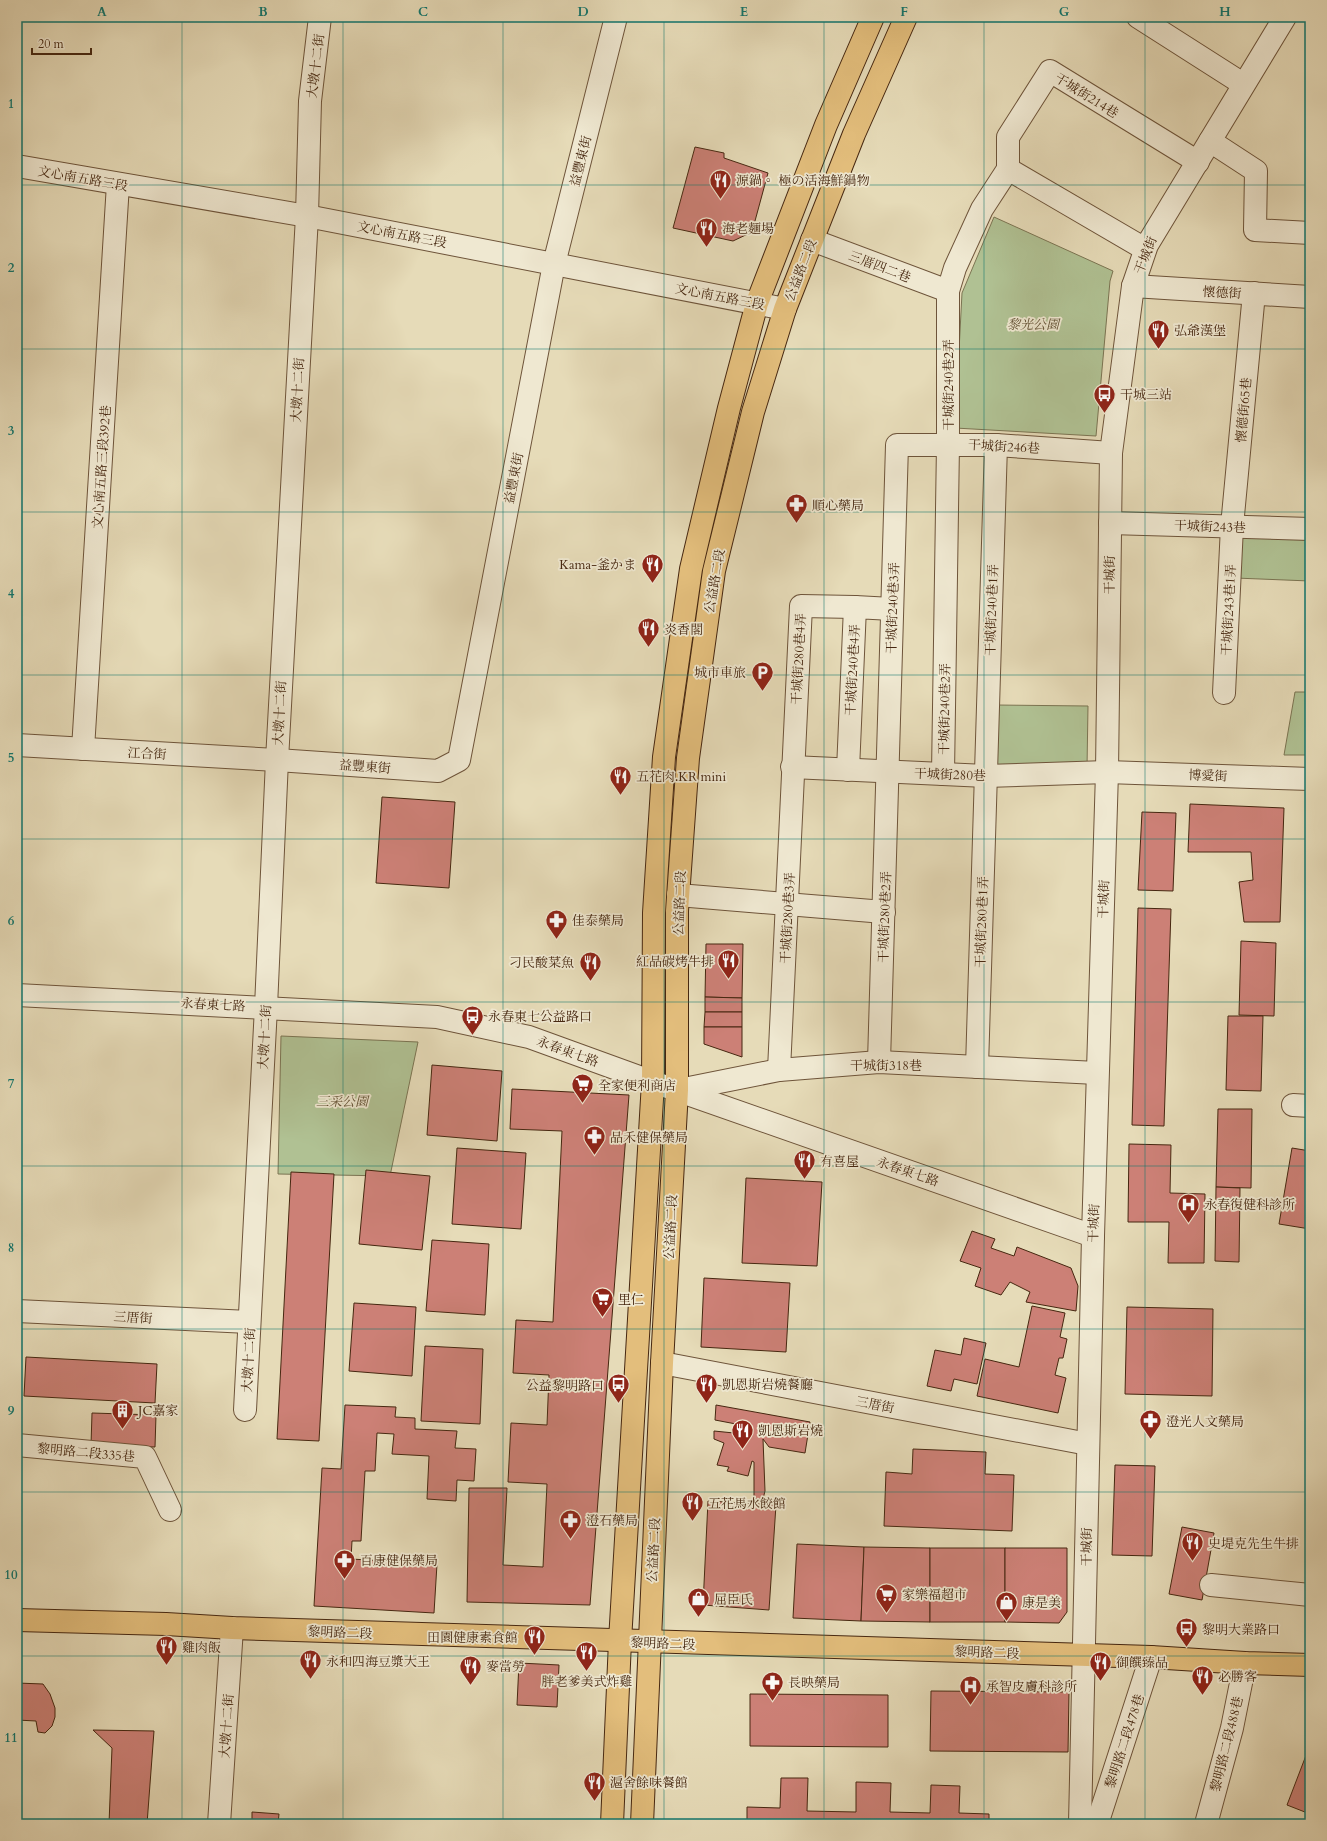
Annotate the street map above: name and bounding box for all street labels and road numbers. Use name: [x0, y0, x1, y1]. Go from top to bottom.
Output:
street label: 大墩十二街: [303, 33, 329, 99]
street label: 干城街214巷: [1051, 69, 1122, 123]
street label: 益豐東街: [566, 134, 596, 189]
street label: 文心南五路三段: [36, 162, 129, 196]
street label: 文心南五路三段: [355, 217, 448, 252]
street label: 干城街: [1130, 234, 1162, 277]
street label: 公益路二段: [781, 237, 821, 304]
street label: 三厝四二巷: [846, 247, 913, 287]
street label: 文心南五路三段: [673, 279, 766, 314]
street label: 懷德街: [1202, 283, 1242, 303]
street label: 干城街240巷2弄: [940, 339, 958, 431]
street label: 大墩十二街: [287, 357, 309, 423]
street label: 懷德街65巷: [1232, 377, 1256, 443]
street label: 文心南五路三段392巷: [89, 405, 115, 530]
street label: 干城街246巷: [968, 436, 1040, 458]
street label: 益豐東街: [500, 451, 528, 505]
street label: 干城街243巷: [1174, 517, 1246, 537]
street label: 公益路二段: [700, 548, 729, 615]
street label: 干城街: [1101, 555, 1119, 595]
street label: 干城街240巷3弄: [882, 562, 904, 654]
street label: 干城街240巷1弄: [981, 564, 1003, 656]
street label: 干城街243巷1弄: [1218, 564, 1240, 656]
street label: 干城街280巷4弄: [788, 613, 810, 705]
street label: 干城街240巷4弄: [842, 624, 864, 716]
street label: 干城街240巷2弄: [935, 663, 955, 755]
street label: 大墩十二街: [269, 680, 291, 746]
street label: 江合街: [127, 744, 167, 764]
street label: 益豐東街: [338, 756, 392, 778]
street label: 干城街280巷: [914, 765, 986, 785]
street label: 博愛街: [1188, 766, 1228, 786]
street label: 公益路二段: [670, 870, 690, 936]
street label: 干城街280巷2弄: [874, 871, 896, 963]
street label: 干城街280巷3弄: [777, 872, 799, 964]
street label: 干城街280巷1弄: [971, 876, 993, 968]
street label: 干城街: [1094, 879, 1114, 919]
street label: 永春東七路: [180, 994, 246, 1016]
street label: 大墩十二街: [254, 1004, 276, 1070]
street label: 永春東七路: [534, 1032, 601, 1072]
street label: 干城街318巷: [850, 1057, 922, 1075]
street label: 永春東七路: [874, 1153, 941, 1191]
street label: 公益路二段: [660, 1194, 682, 1260]
street label: 干城街: [1084, 1203, 1104, 1243]
street label: 三厝街: [113, 1308, 153, 1328]
street label: 大墩十二街: [238, 1327, 260, 1393]
street label: 三厝街: [854, 1392, 896, 1418]
street label: 黎明路二段335巷: [36, 1440, 136, 1466]
street label: 公益路二段: [643, 1517, 665, 1583]
street label: 干城街: [1078, 1527, 1096, 1567]
street label: 黎明路二段: [307, 1623, 373, 1643]
street label: 黎明路二段: [630, 1634, 696, 1654]
street label: 黎明路二段: [954, 1643, 1020, 1663]
street label: 黎明路二段478巷: [1101, 1692, 1149, 1791]
street label: 大墩十二街: [216, 1693, 238, 1759]
street label: 黎明路二段488巷: [1206, 1695, 1248, 1794]

